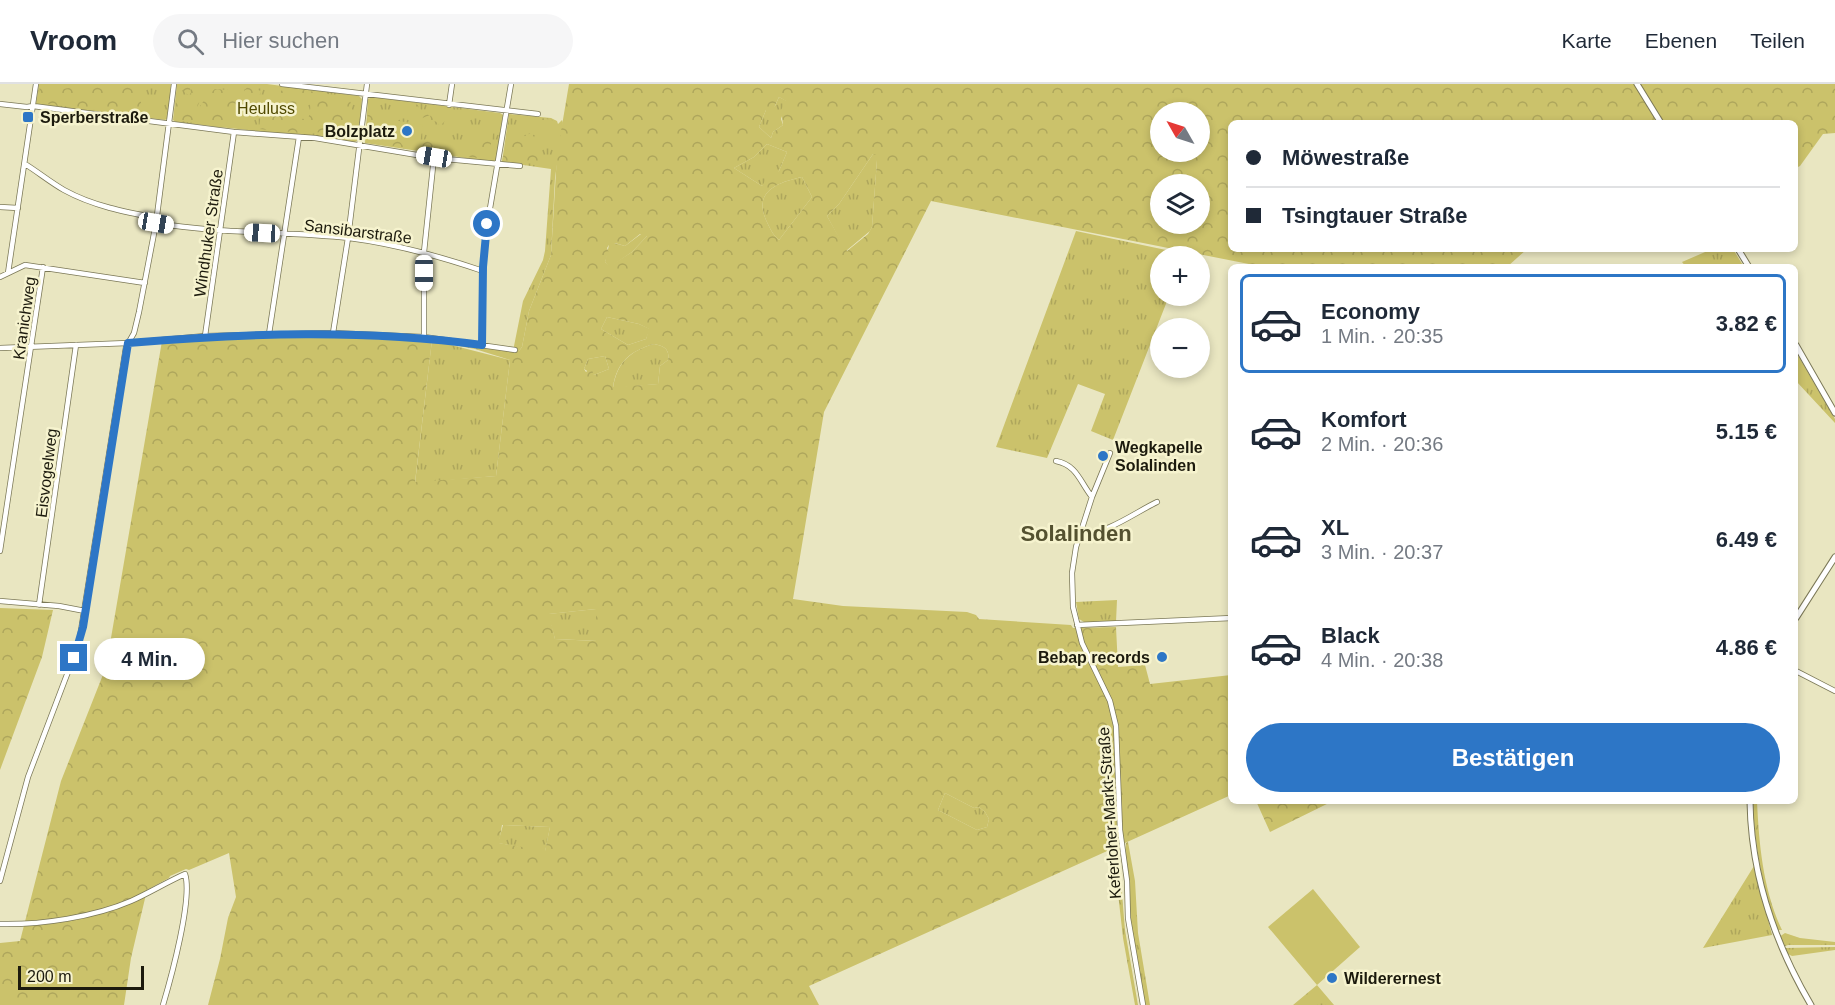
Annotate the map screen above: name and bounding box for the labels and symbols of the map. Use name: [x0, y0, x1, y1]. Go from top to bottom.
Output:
park label: Heuluss: [237, 100, 295, 117]
north arrow: [1150, 102, 1210, 162]
place label: Sperberstraße: [40, 109, 149, 126]
marker: Sperberstraße: [21, 110, 35, 124]
place label: Bolzplatz: [325, 123, 395, 140]
marker: Bolzplatz: [400, 124, 414, 138]
car: [415, 145, 453, 169]
street label: Windhuker Straße: [191, 168, 226, 298]
route start: [473, 210, 500, 237]
car: [137, 211, 175, 235]
street label: Sansibarstraße: [303, 216, 413, 247]
car: [244, 223, 280, 243]
car: [415, 255, 433, 291]
street label: Kranichweg: [10, 275, 39, 361]
street label: Eisvogelweg: [33, 427, 60, 519]
place label: Wegkapelle Solalinden: [1115, 439, 1203, 474]
marker: Wegkapelle Solalinden: [1096, 449, 1110, 463]
district label: Solalinden: [1020, 521, 1132, 546]
callout: 4 Min.: [95, 637, 206, 679]
route end: [60, 644, 87, 671]
place label: Bebap records: [1038, 649, 1150, 666]
marker: Bebap records: [1155, 650, 1169, 664]
street label: Keferloher-Markt-Straße: [1095, 726, 1124, 900]
scale bar: [18, 963, 144, 990]
place label: Wilderernest: [1344, 970, 1441, 987]
marker: Wilderernest: [1325, 971, 1339, 985]

